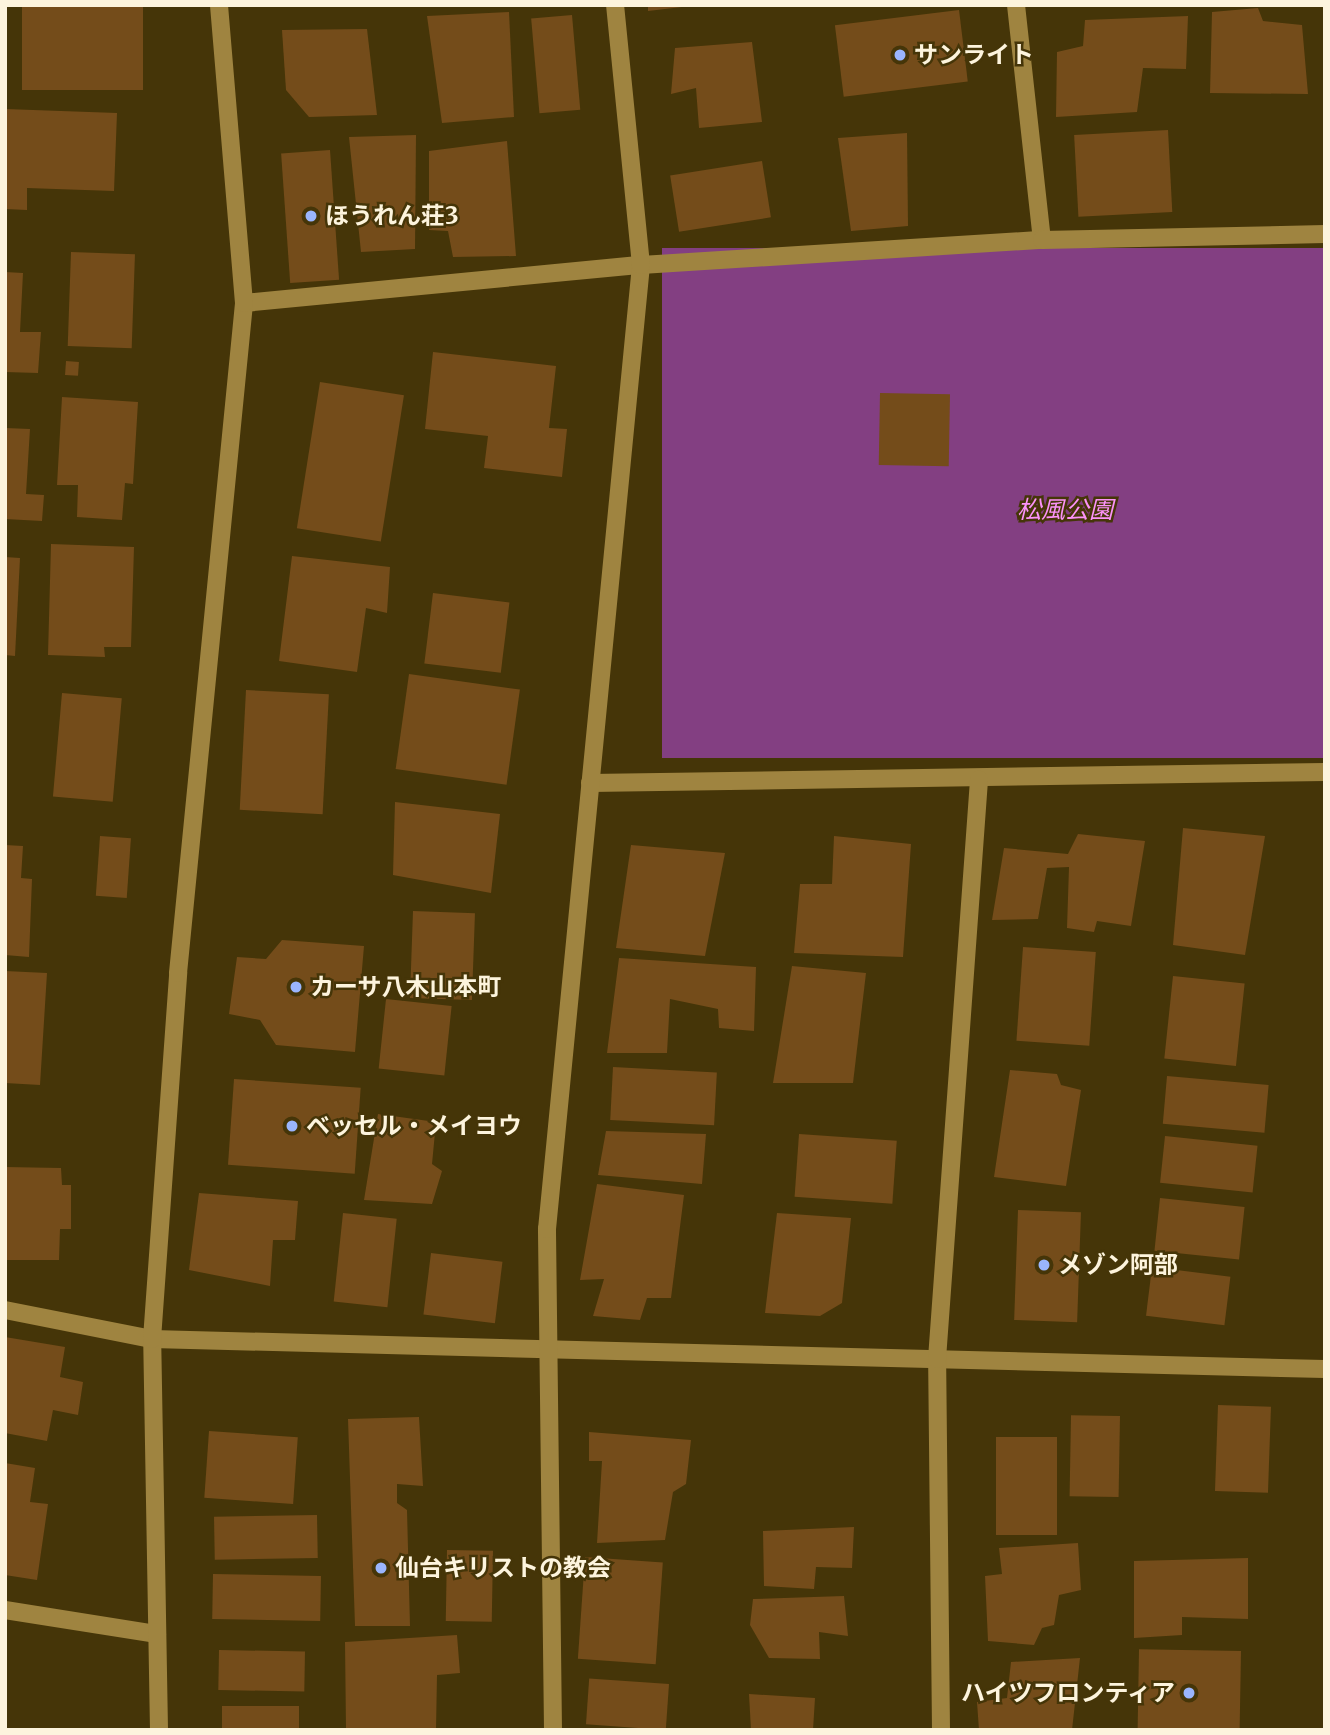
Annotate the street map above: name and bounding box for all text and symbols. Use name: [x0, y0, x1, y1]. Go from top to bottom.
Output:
place label: サンライト: [914, 41, 1034, 69]
marker: サンライト: [892, 47, 908, 63]
place label: ほうれん荘3: [325, 202, 459, 230]
marker: ほうれん荘3: [303, 208, 319, 224]
park label: 松風公園: [1017, 496, 1113, 524]
place label: カーサ八木山本町: [310, 973, 502, 1001]
marker: カーサ八木山本町: [288, 979, 304, 995]
place label: ベッセル・メイヨウ: [306, 1112, 522, 1140]
marker: ベッセル・メイヨウ: [284, 1118, 300, 1134]
place label: メゾン阿部: [1058, 1251, 1178, 1279]
marker: メゾン阿部: [1036, 1257, 1052, 1273]
place label: 仙台キリストの教会: [395, 1554, 611, 1582]
marker: 仙台キリストの教会: [373, 1560, 389, 1576]
place label: ハイツフロンティア: [959, 1679, 1175, 1707]
marker: ハイツフロンティア: [1181, 1685, 1197, 1701]

